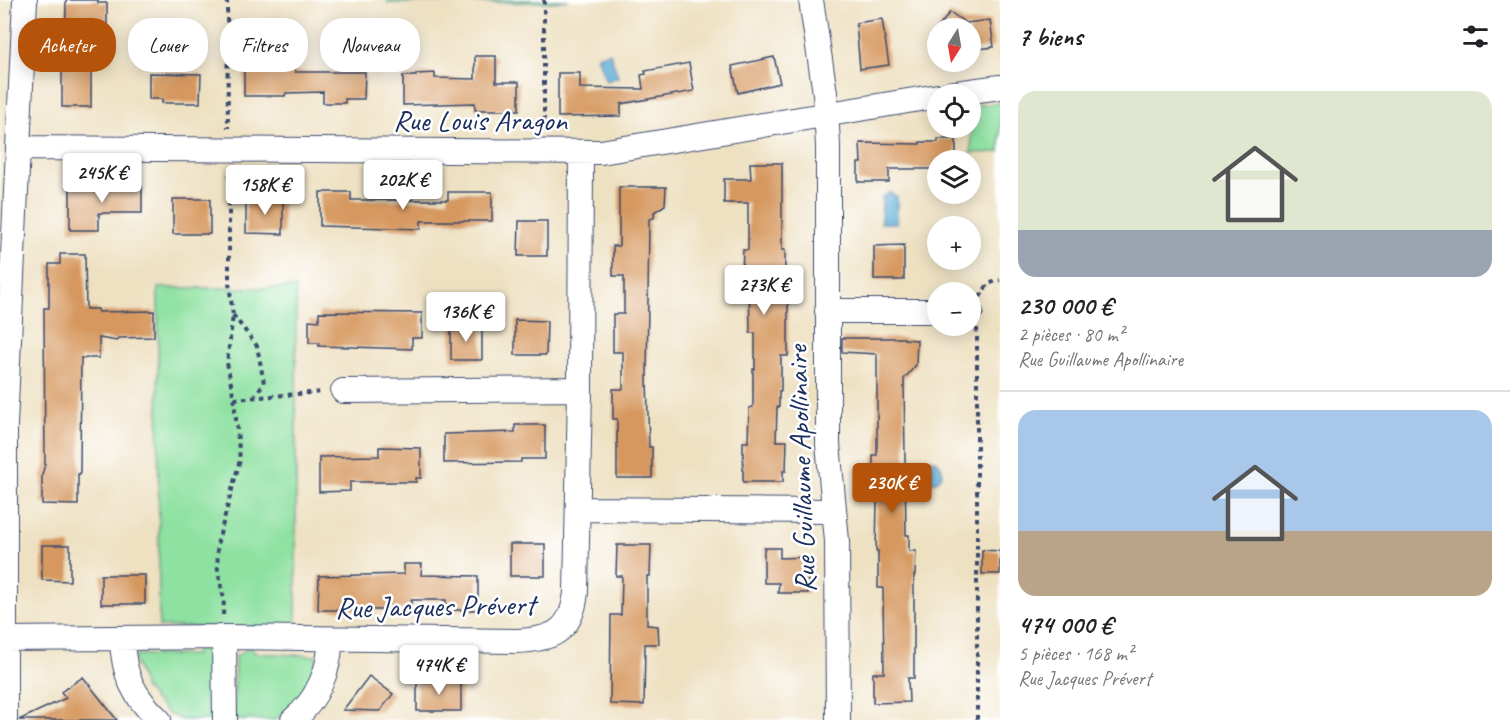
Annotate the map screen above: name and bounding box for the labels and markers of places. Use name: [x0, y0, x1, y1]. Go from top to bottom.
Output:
pin: 245K €: [53, 153, 151, 204]
pin: 202K €: [354, 160, 452, 211]
pin: 158K €: [216, 165, 314, 216]
pin: 273K €: [715, 265, 813, 316]
pin: 136K €: [417, 292, 515, 343]
pin: 230K €: [843, 463, 941, 514]
pin: 474K €: [390, 645, 488, 696]

